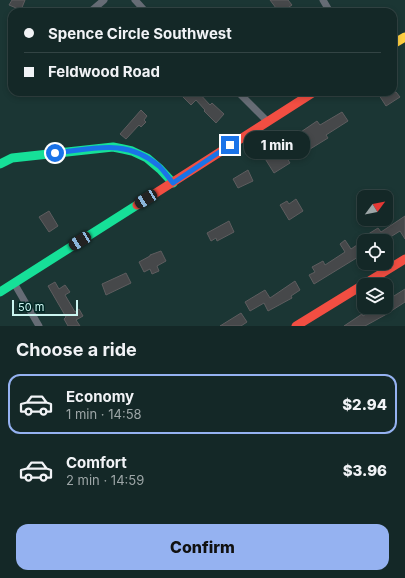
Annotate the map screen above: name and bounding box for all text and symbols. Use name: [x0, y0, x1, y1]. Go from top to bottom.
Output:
text: Spence Circle Southwest: [48, 24, 232, 43]
text: Feldwood Road: [48, 62, 160, 81]
callout: 1 min: [244, 131, 310, 159]
route end: [221, 136, 239, 154]
text: 1 min: [261, 137, 293, 153]
route start: [46, 144, 64, 162]
car: [133, 188, 159, 210]
north arrow: [357, 190, 393, 226]
map controls: [357, 190, 393, 314]
car: [67, 230, 93, 252]
button: locate: [357, 234, 393, 270]
button: layers: [357, 278, 393, 314]
scale bar: [12, 298, 78, 317]
text: 50 m: [18, 300, 44, 314]
text: Choose a ride: [16, 339, 137, 360]
icon: car: [18, 386, 54, 422]
text: Economy: [66, 387, 134, 406]
text: $2.94: [342, 395, 387, 414]
text: 1 min · 14:58: [66, 406, 142, 422]
icon: car: [18, 452, 54, 488]
text: Comfort: [66, 453, 127, 472]
text: $3.96: [343, 461, 387, 480]
text: 2 min · 14:59: [66, 472, 144, 488]
button: Confirm: [16, 524, 389, 570]

